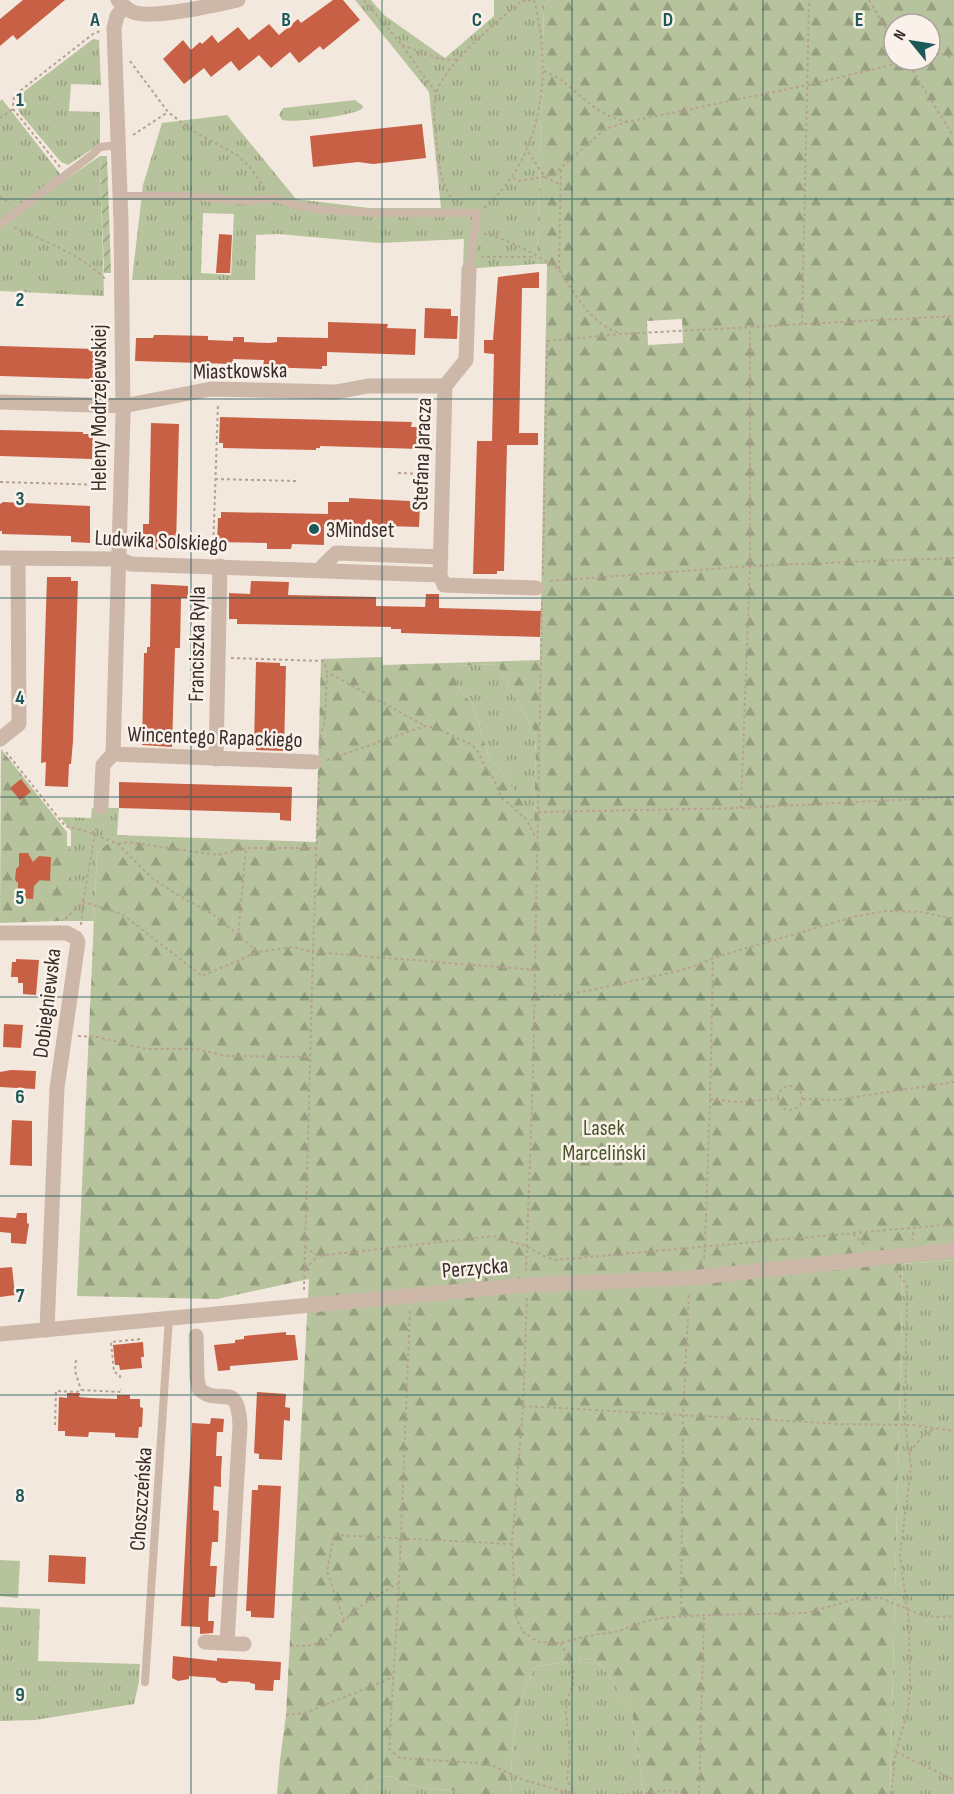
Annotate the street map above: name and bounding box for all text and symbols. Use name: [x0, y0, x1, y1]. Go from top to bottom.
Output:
text: A: [89, 8, 100, 32]
text: B: [281, 8, 291, 32]
text: C: [472, 8, 482, 32]
text: D: [663, 8, 673, 32]
text: E: [855, 8, 863, 32]
north arrow: [882, 12, 942, 72]
text: N: [890, 27, 911, 44]
text: 1: [16, 88, 24, 112]
text: 2: [16, 288, 24, 312]
street label: Heleny Modrzejewskiej: [86, 325, 113, 491]
street label: Miastkowska: [193, 357, 287, 386]
street label: Stefana Jaracza: [407, 397, 438, 511]
text: 3: [16, 487, 25, 511]
place label: 3Mindset: [326, 517, 395, 544]
marker: 3Mindset: [307, 522, 321, 536]
street label: Ludwika Solskiego: [94, 525, 228, 558]
street label: Franciszka Rylla: [183, 586, 212, 702]
text: 4: [15, 686, 25, 710]
street label: Wincentego Rapackiego: [127, 721, 303, 754]
text: 5: [16, 886, 25, 910]
street label: Dobiegniewska: [27, 947, 68, 1060]
text: 6: [15, 1085, 25, 1109]
park label: Lasek Marceliński: [562, 1115, 646, 1167]
street label: Perzycka: [441, 1252, 509, 1285]
text: 7: [16, 1284, 25, 1308]
street label: Choszczeńska: [124, 1446, 159, 1552]
text: 8: [15, 1484, 25, 1508]
text: 9: [15, 1683, 25, 1707]

